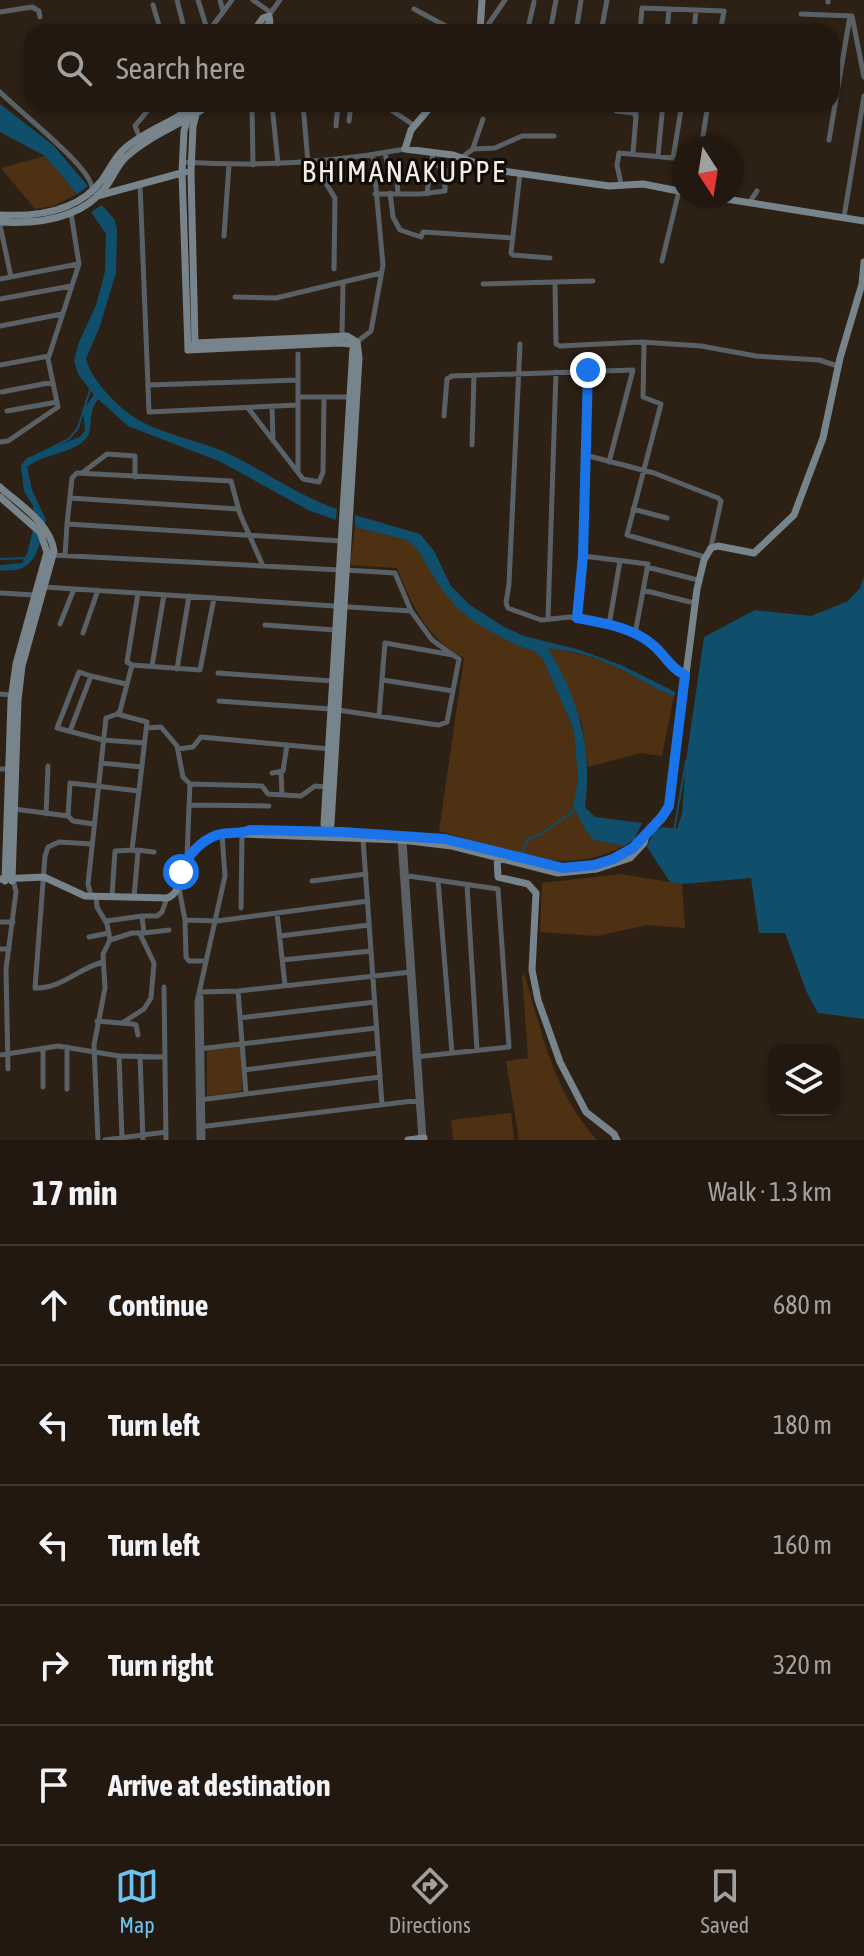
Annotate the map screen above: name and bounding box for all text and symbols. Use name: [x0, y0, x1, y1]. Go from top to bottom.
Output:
search box: [24, 24, 840, 112]
icon: search: [52, 46, 96, 90]
text: Search here: [116, 51, 245, 85]
north arrow: [672, 136, 744, 208]
district label: BHIMANAKUPPE: [301, 154, 507, 188]
route end: [570, 352, 606, 388]
route start: [163, 854, 199, 890]
map controls: [768, 1044, 840, 1116]
button: layers: [768, 1044, 840, 1116]
text: 17 min: [32, 1173, 117, 1212]
text: Walk · 1.3 km: [708, 1177, 832, 1207]
icon: ahead: [32, 1283, 76, 1327]
text: Continue: [108, 1288, 208, 1322]
text: 680 m: [773, 1290, 832, 1320]
icon: left: [32, 1403, 76, 1447]
text: Turn left: [108, 1408, 200, 1442]
text: 180 m: [773, 1410, 832, 1440]
icon: left: [32, 1523, 76, 1567]
text: Turn left: [108, 1528, 200, 1562]
text: 160 m: [773, 1530, 832, 1560]
icon: right: [32, 1643, 76, 1687]
text: Turn right: [108, 1648, 214, 1682]
text: 320 m: [773, 1650, 832, 1680]
icon: arrive: [32, 1763, 76, 1807]
text: Arrive at destination: [108, 1768, 330, 1802]
tab: Map: [115, 1864, 159, 1938]
tab: Directions: [389, 1864, 471, 1938]
tab: Saved: [700, 1864, 749, 1938]

